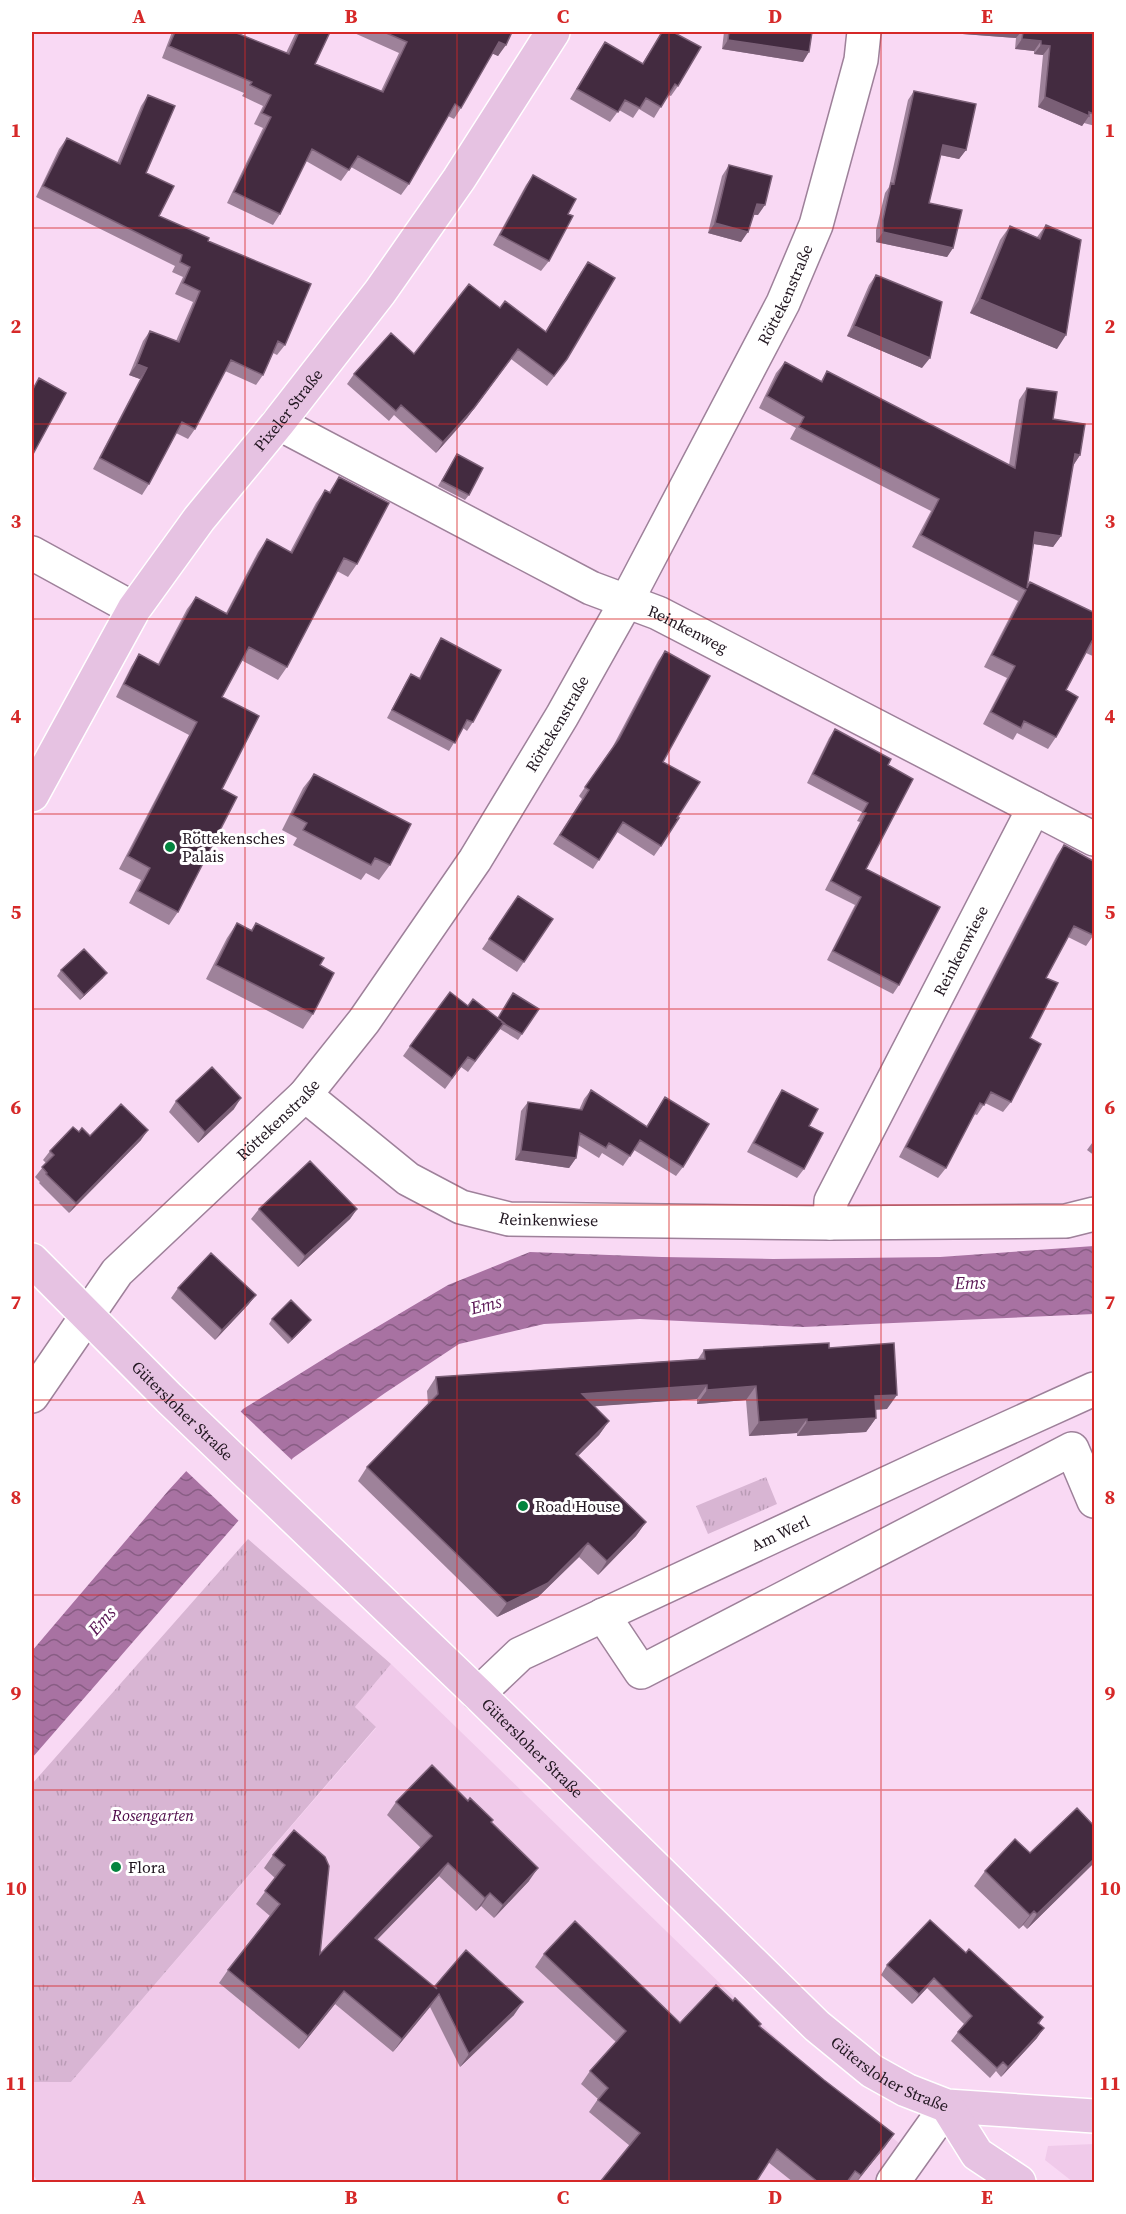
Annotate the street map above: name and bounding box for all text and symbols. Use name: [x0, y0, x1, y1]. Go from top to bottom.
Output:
text: A: [132, 2, 146, 30]
text: B: [344, 2, 358, 30]
text: C: [557, 2, 569, 30]
text: D: [768, 2, 782, 30]
text: E: [981, 2, 993, 30]
text: 1: [11, 116, 21, 144]
text: 1: [1105, 116, 1115, 144]
street label: Röttekenstraße: [752, 241, 818, 348]
text: 2: [11, 312, 22, 340]
text: 2: [1105, 312, 1116, 340]
street label: Pixeler Straße: [248, 364, 327, 456]
text: 3: [11, 507, 22, 535]
text: 3: [1105, 507, 1116, 535]
street label: Reinkenweg: [645, 599, 732, 658]
street label: Röttekenstraße: [520, 671, 594, 776]
text: 4: [11, 702, 22, 730]
text: 4: [1105, 702, 1116, 730]
place label: Röttekensches Palais: [182, 827, 285, 867]
marker: Röttekensches Palais: [163, 840, 177, 854]
text: 5: [11, 898, 22, 926]
text: 5: [1105, 898, 1116, 926]
street label: Reinkenwiese: [928, 901, 993, 1000]
street label: Röttekenstraße: [231, 1074, 325, 1165]
text: 6: [11, 1093, 22, 1121]
text: 6: [1105, 1093, 1116, 1121]
street label: Reinkenwiese: [497, 1206, 598, 1231]
water label: Ems: [953, 1270, 986, 1295]
text: 7: [11, 1288, 22, 1316]
water label: Ems: [467, 1288, 505, 1321]
text: 7: [1105, 1288, 1116, 1316]
street label: Gütersloher Straße: [127, 1356, 239, 1465]
text: 8: [11, 1483, 21, 1511]
text: 8: [1105, 1483, 1115, 1511]
place label: Road House: [535, 1495, 620, 1517]
marker: Road House: [516, 1499, 530, 1513]
street label: Am Werl: [747, 1510, 813, 1556]
water label: Ems: [81, 1600, 122, 1641]
text: 9: [11, 1679, 22, 1707]
text: 9: [1105, 1679, 1116, 1707]
street label: Gütersloher Straße: [477, 1693, 588, 1803]
park label: Rosengarten: [111, 1804, 194, 1826]
place label: Flora: [128, 1856, 166, 1878]
marker: Flora: [109, 1860, 123, 1874]
text: 10: [5, 1874, 27, 1902]
text: 10: [1099, 1874, 1121, 1902]
street label: Gütersloher Straße: [826, 2031, 952, 2117]
text: 11: [5, 2069, 27, 2097]
text: 11: [1099, 2069, 1121, 2097]
text: A: [132, 2183, 146, 2211]
text: B: [344, 2183, 358, 2211]
text: C: [557, 2183, 569, 2211]
text: D: [768, 2183, 782, 2211]
text: E: [981, 2183, 993, 2211]

